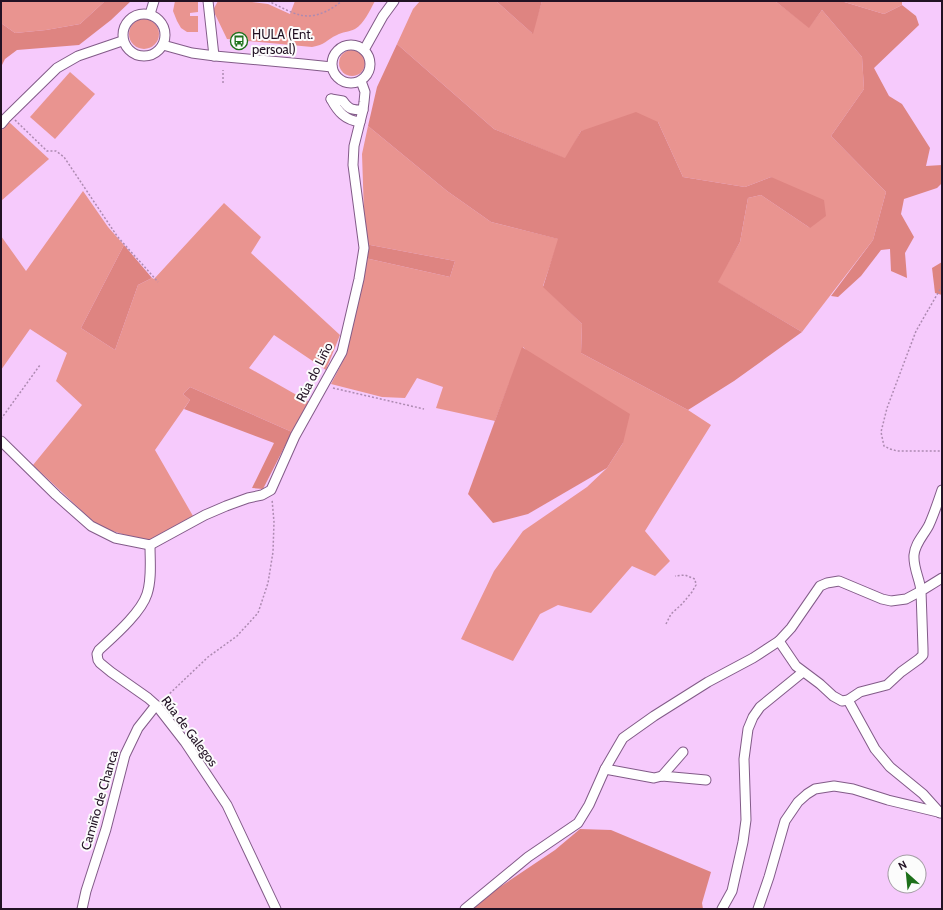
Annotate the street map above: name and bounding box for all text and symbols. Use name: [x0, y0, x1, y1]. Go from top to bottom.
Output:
place label: HULA (Ent. persoal): [252, 26, 314, 57]
bus stop icon: HULA (Ent. persoal): [229, 31, 249, 51]
street label: Rúa do Liño: [292, 340, 336, 404]
street label: Rúa de Galegos: [158, 693, 222, 770]
street label: Camiño de Chanca: [77, 747, 121, 852]
north arrow: [887, 854, 927, 894]
text: N: [896, 857, 909, 873]

